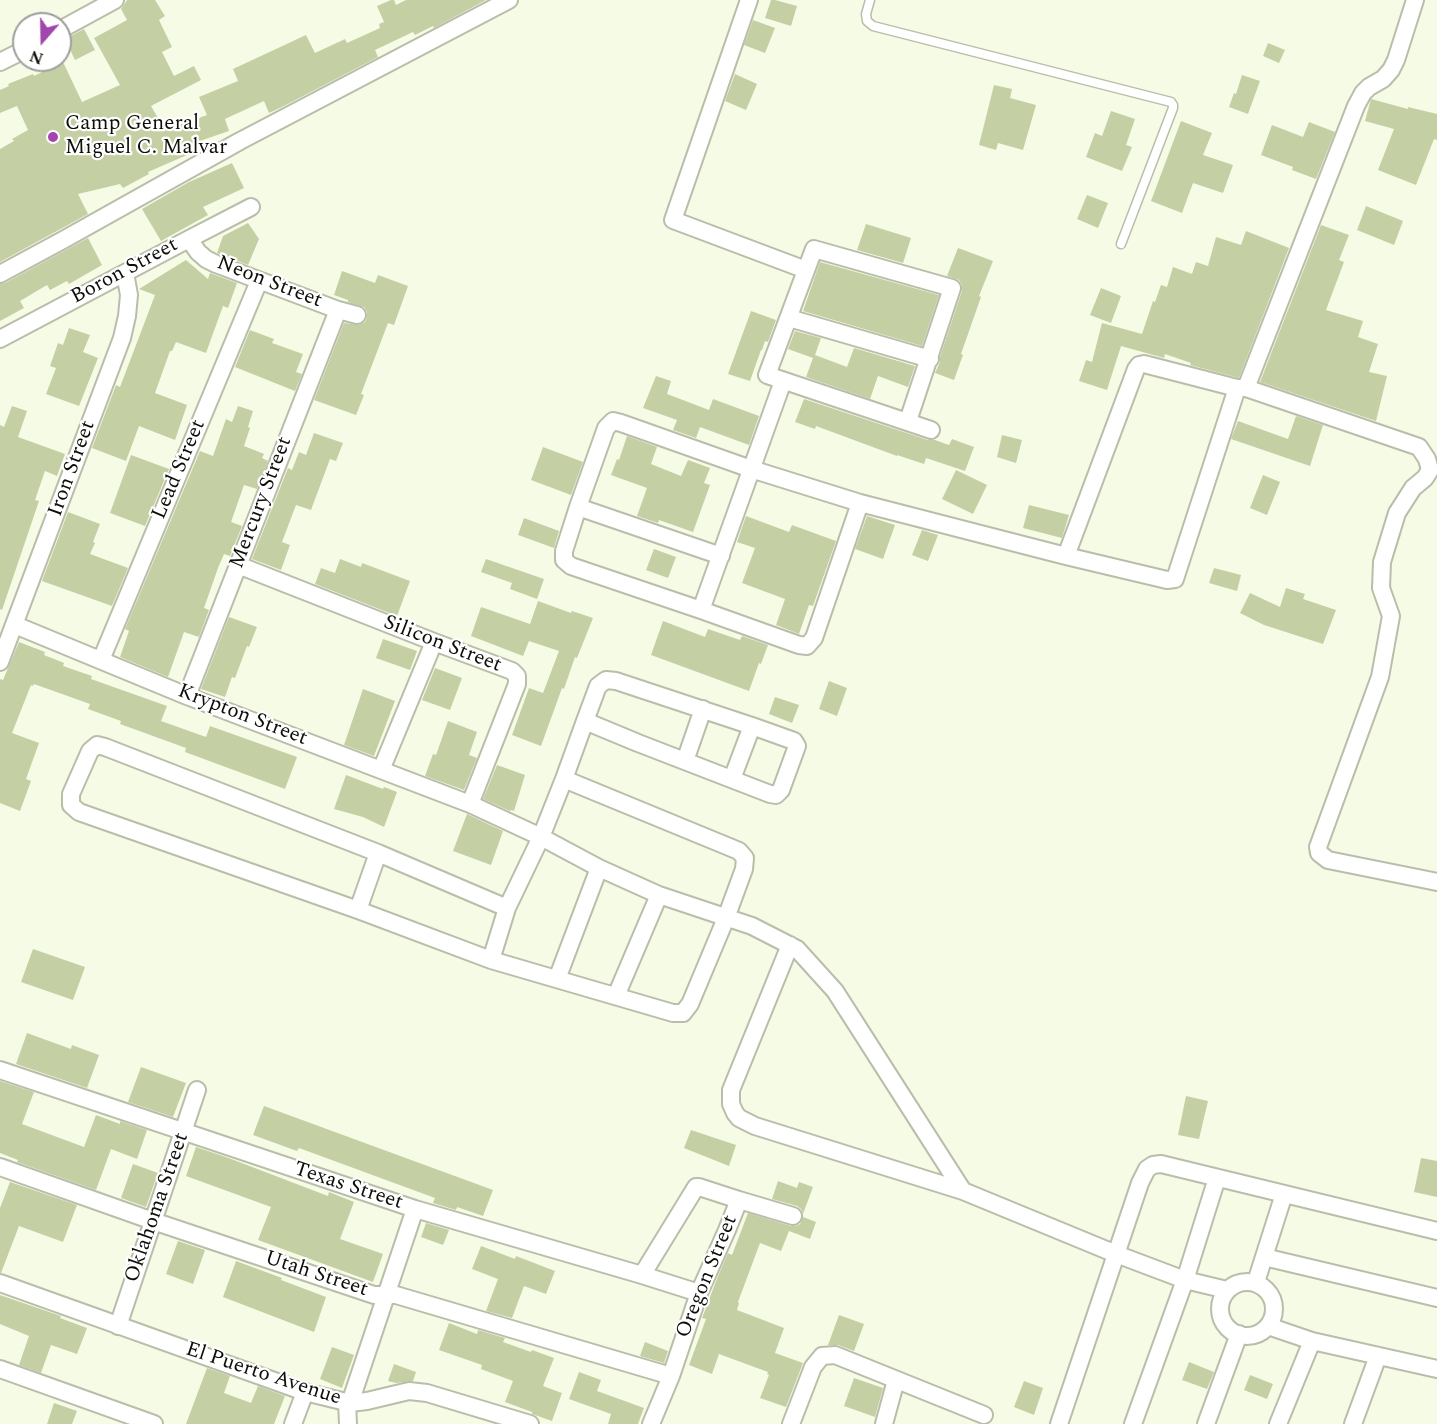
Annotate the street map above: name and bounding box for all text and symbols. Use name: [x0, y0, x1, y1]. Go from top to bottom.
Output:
north arrow: [12, 12, 72, 72]
text: N: [26, 44, 47, 71]
place label: Camp General Miguel C. Malvar: [65, 112, 227, 162]
marker: Camp General Miguel C. Malvar: [46, 130, 60, 144]
street label: Boron Street: [67, 233, 183, 311]
street label: Neon Street: [213, 251, 325, 315]
street label: Lead Street: [148, 416, 212, 524]
street label: Iron Street: [44, 417, 102, 521]
street label: Mercury Street: [225, 433, 299, 573]
street label: Silicon Street: [379, 611, 505, 679]
street label: Krypton Street: [174, 680, 310, 752]
street label: Oklahoma Street: [121, 1130, 195, 1286]
street label: Texas Street: [290, 1158, 406, 1216]
street label: Oregon Street: [672, 1212, 744, 1342]
street label: Utah Street: [261, 1246, 371, 1304]
street label: El Puerto Avenue: [182, 1338, 344, 1412]

